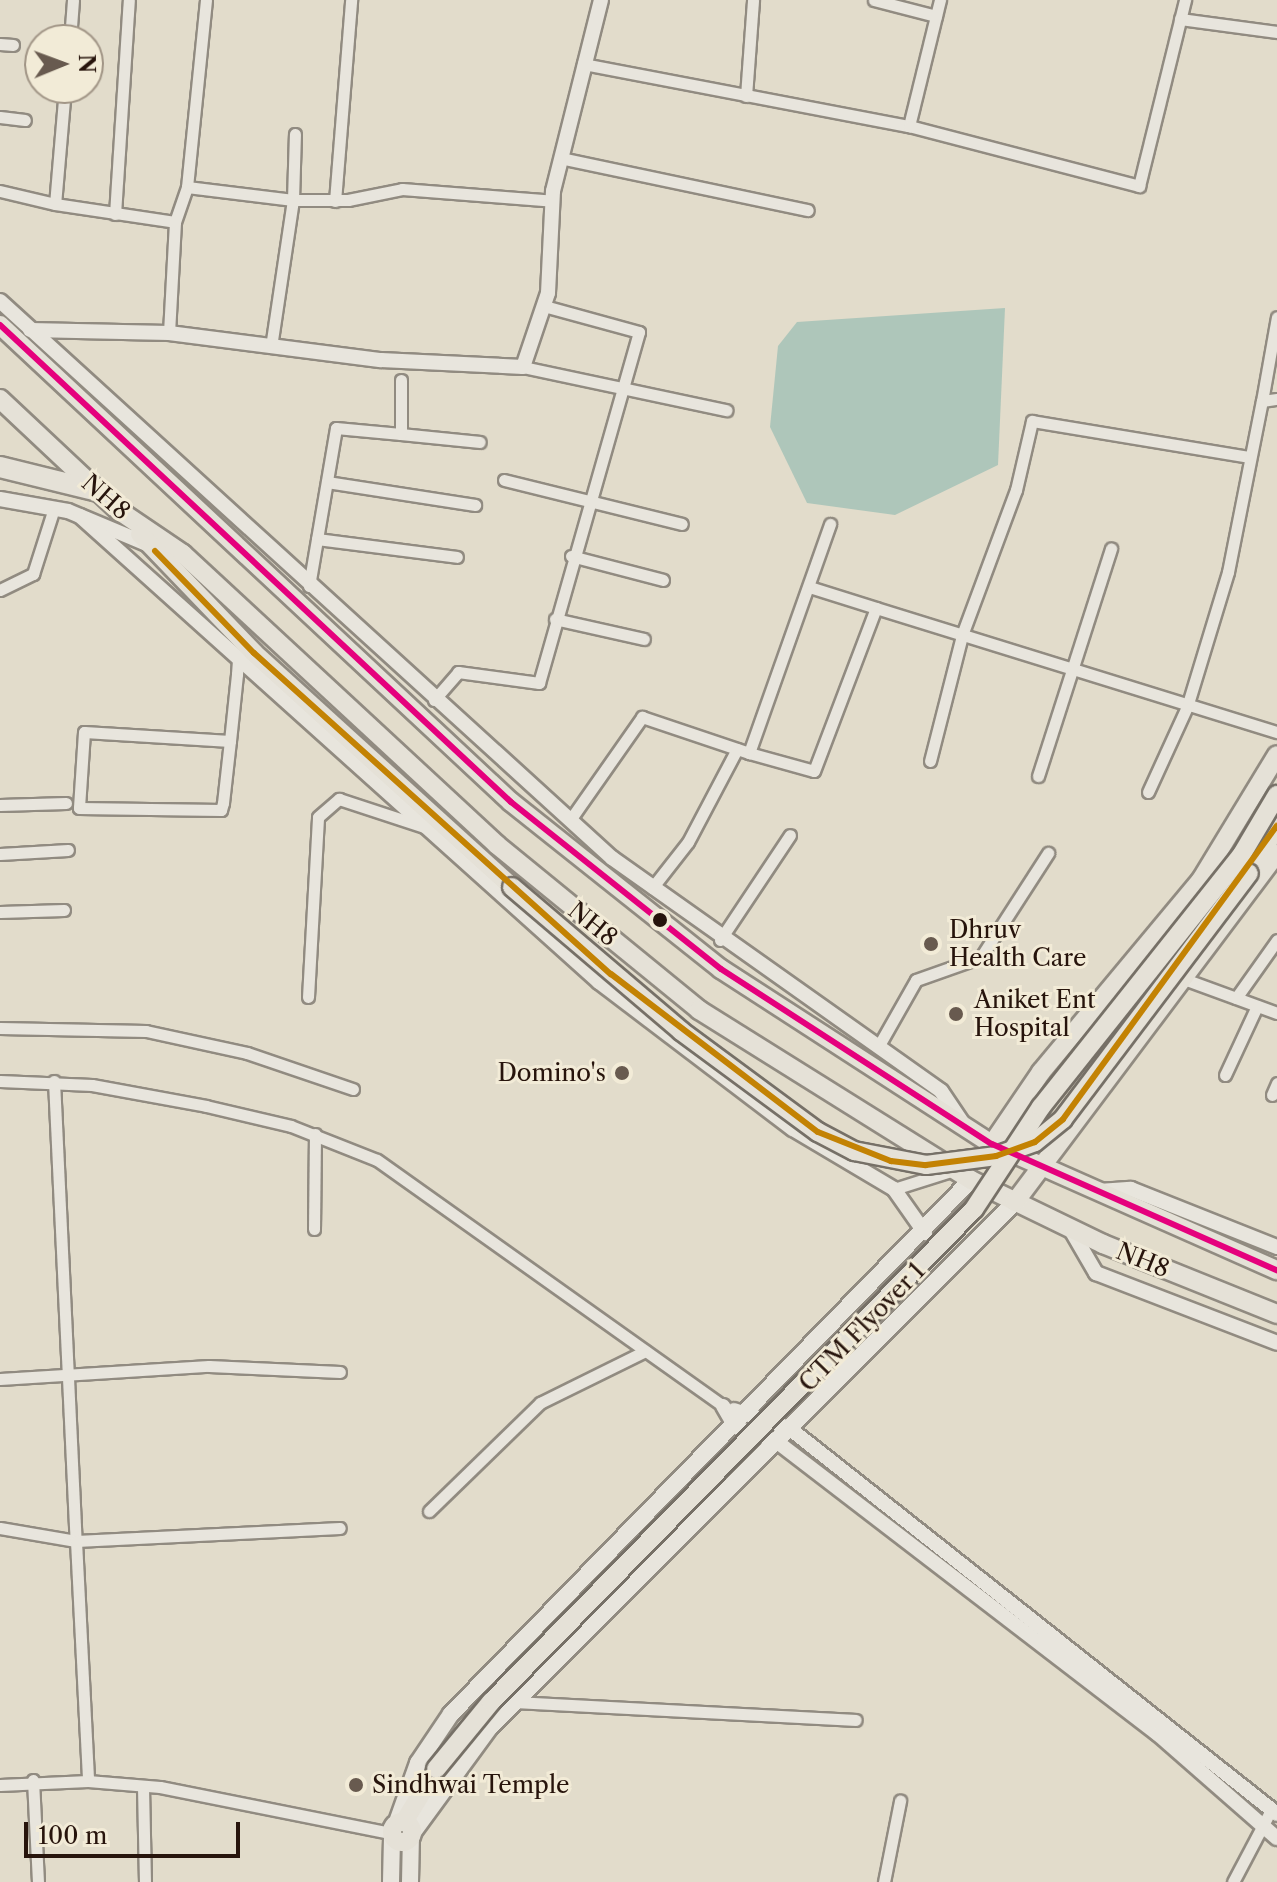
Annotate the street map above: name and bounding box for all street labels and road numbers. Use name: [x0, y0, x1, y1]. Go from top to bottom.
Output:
street label: NH8: [76, 468, 136, 526]
street label: NH8: [563, 896, 623, 952]
street label: NH8: [1112, 1236, 1174, 1284]
street label: CTM Flyover 1: [793, 1256, 931, 1398]

